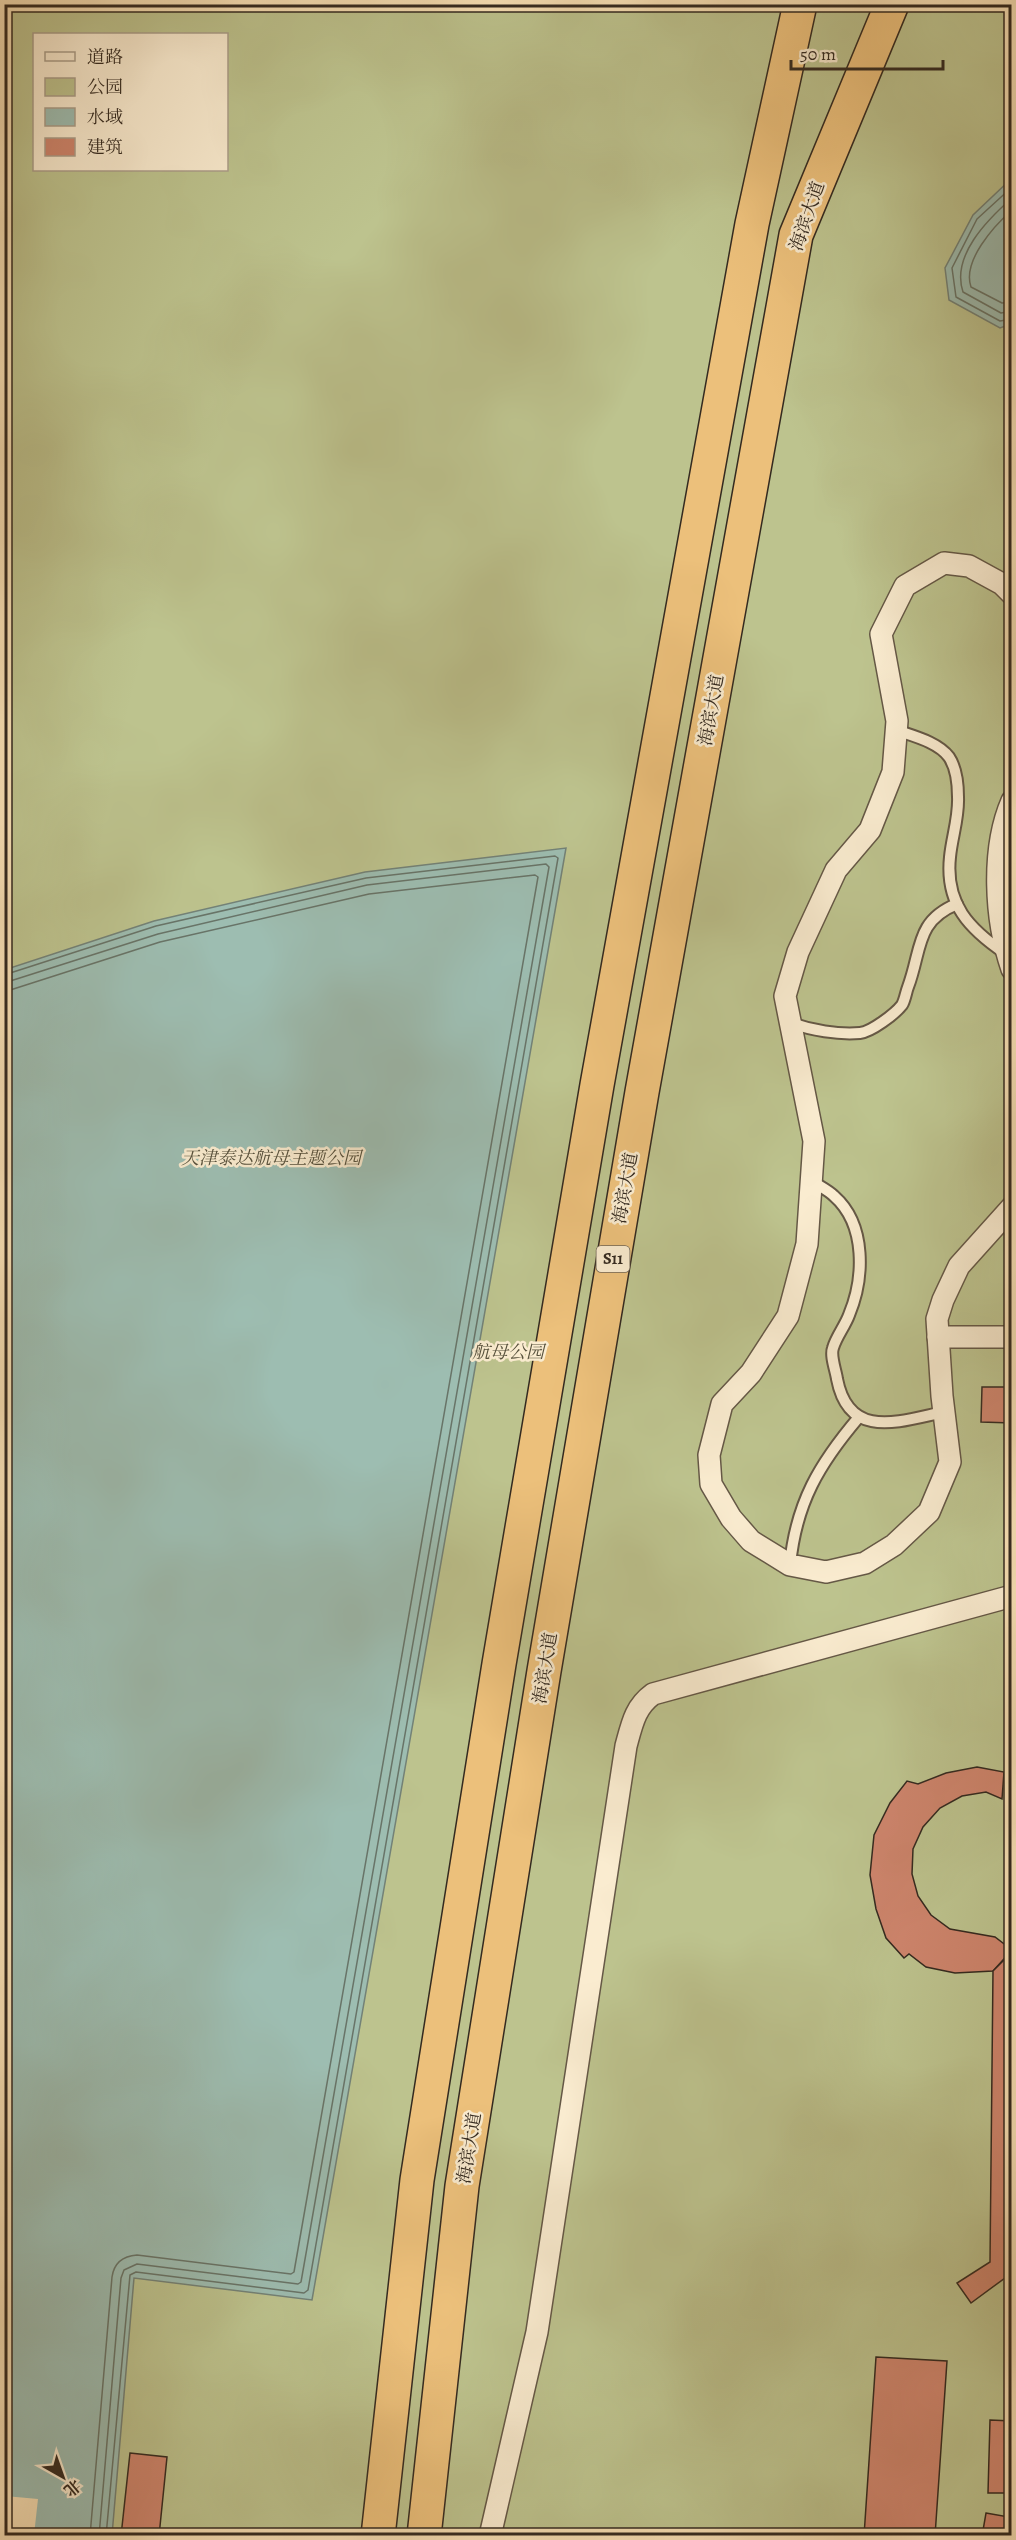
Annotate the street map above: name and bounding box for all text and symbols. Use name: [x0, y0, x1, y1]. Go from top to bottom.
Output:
legend: [33, 33, 228, 171]
scale bar: [791, 33, 942, 71]
text: 50 m: [800, 42, 836, 66]
text: 道路: [87, 45, 123, 69]
text: 公园: [87, 75, 123, 99]
text: 水域: [87, 105, 123, 129]
text: 建筑: [87, 135, 123, 159]
street label: 海滨大道: [784, 178, 830, 254]
street label: 海滨大道: [693, 672, 729, 748]
park label: 天津泰达航母主题公园: [181, 1146, 364, 1170]
street label: 海滨大道: [607, 1150, 643, 1226]
road number: S11: [596, 1246, 630, 1272]
park label: 航母公园: [472, 1340, 547, 1364]
street label: 海滨大道: [528, 1631, 562, 1705]
street label: 海滨大道: [452, 2111, 486, 2185]
north arrow: [33, 2447, 93, 2507]
text: 北: [59, 2474, 85, 2501]

